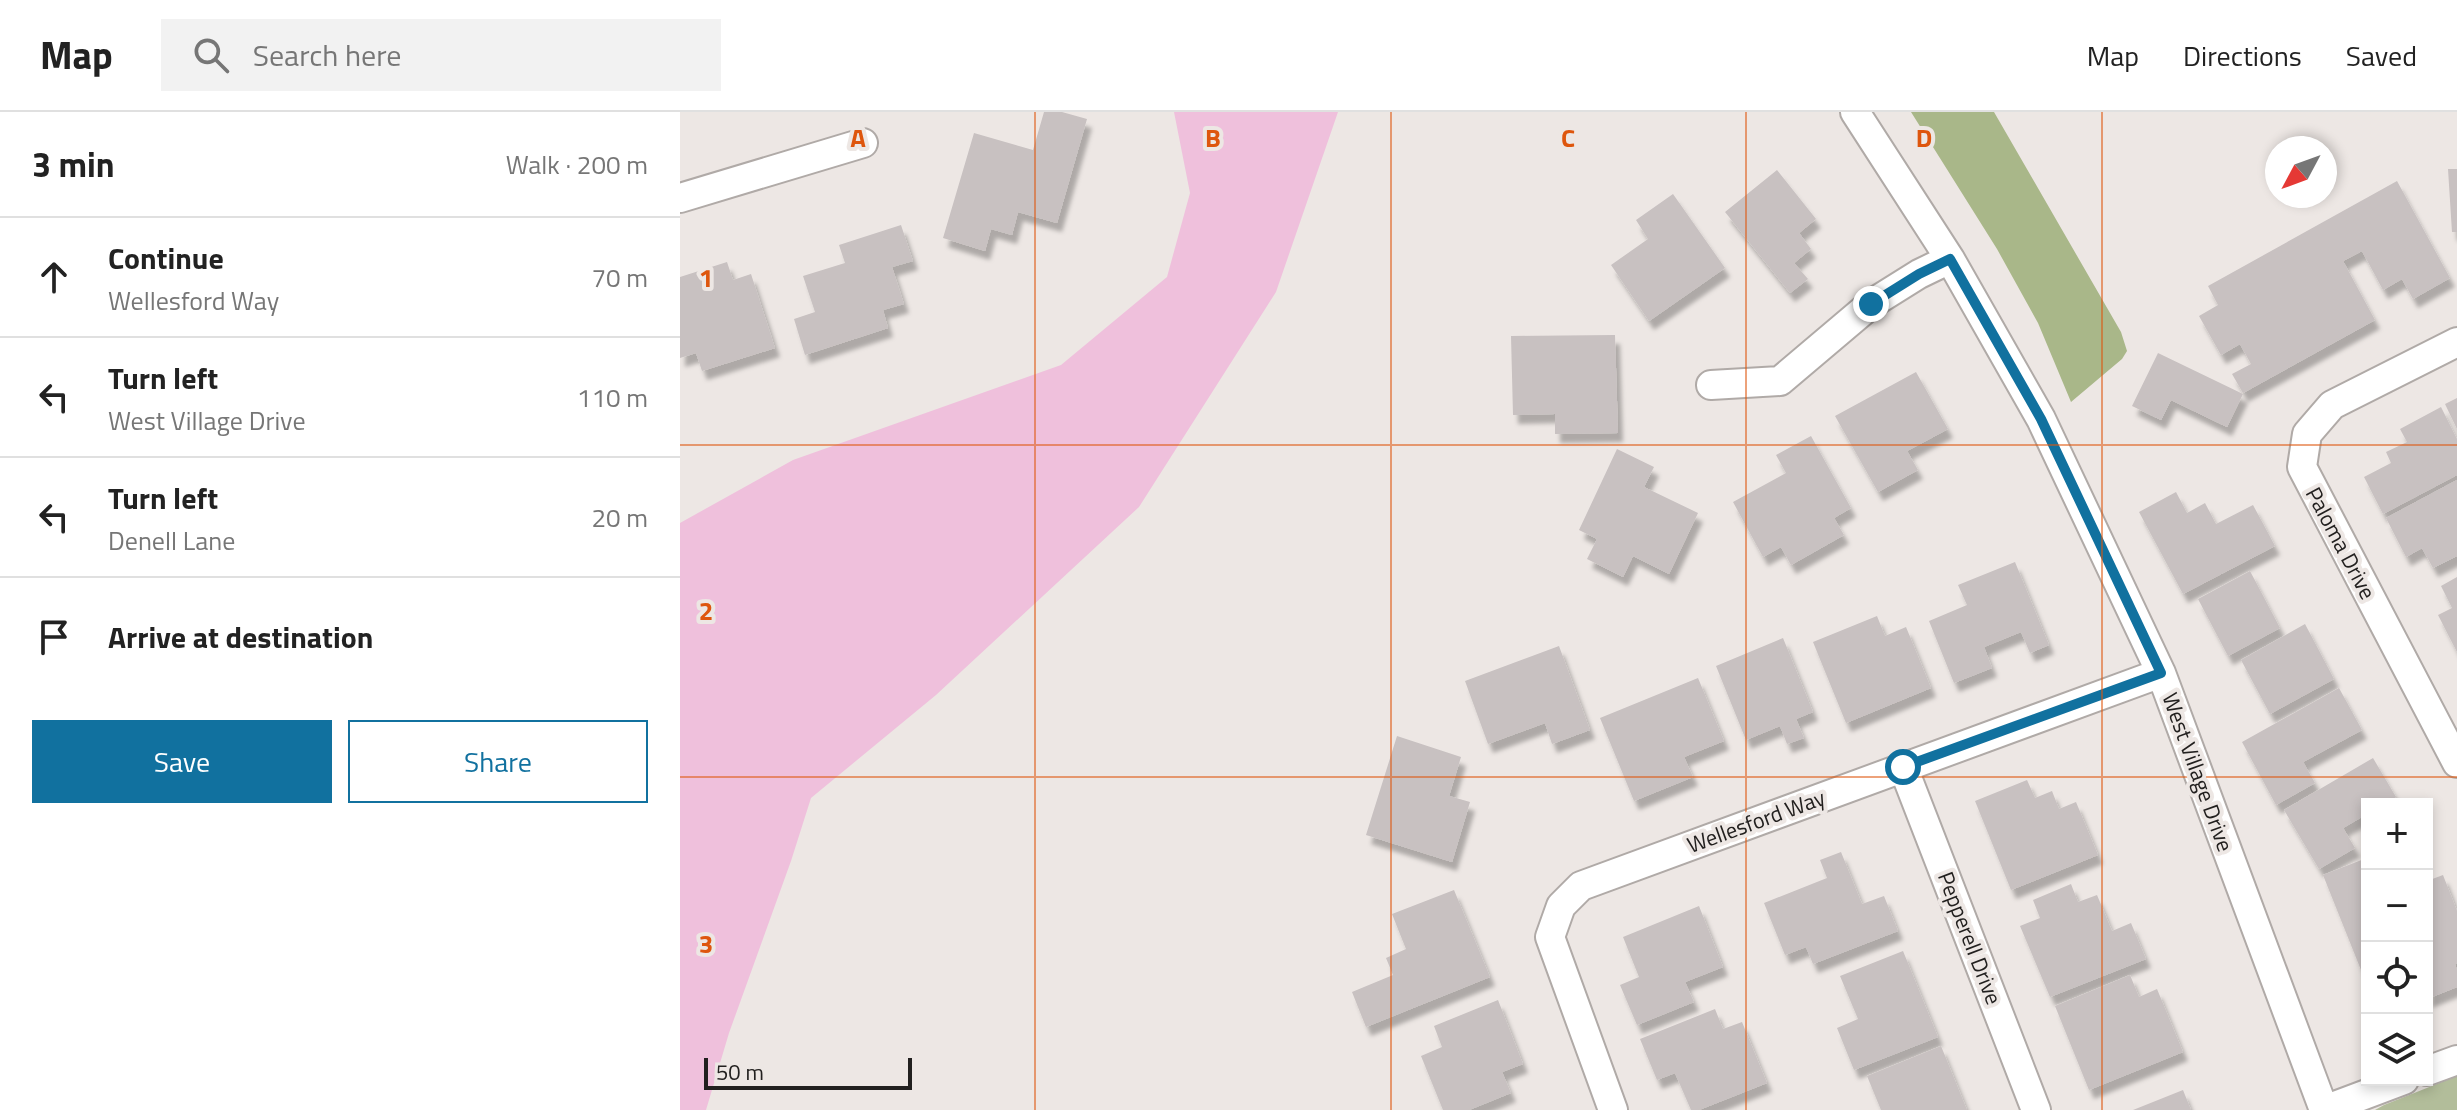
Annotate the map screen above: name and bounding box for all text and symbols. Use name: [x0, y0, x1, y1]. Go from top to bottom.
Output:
search box: [161, 19, 721, 91]
text: Map: [40, 26, 113, 84]
text: Search here: [253, 32, 402, 78]
icon: search: [189, 33, 233, 77]
text: Map: [2087, 34, 2139, 77]
text: Directions: [2183, 34, 2302, 77]
text: Saved: [2346, 34, 2417, 77]
text: A: [850, 118, 866, 157]
text: B: [1205, 118, 1221, 157]
text: C: [1561, 118, 1575, 157]
text: D: [1916, 118, 1932, 157]
north arrow: [2265, 136, 2337, 208]
text: 3 min: [32, 138, 115, 190]
text: Walk · 200 m: [506, 145, 648, 184]
text: Continue: [108, 235, 224, 281]
icon: ahead: [32, 255, 76, 299]
text: 70 m: [591, 258, 648, 297]
text: 1: [699, 258, 713, 297]
text: Wellesford Way: [108, 281, 279, 320]
route end: [1853, 286, 1889, 322]
text: Turn left: [108, 355, 218, 401]
icon: left: [32, 375, 76, 419]
text: 110 m: [577, 378, 648, 417]
text: West Village Drive: [108, 401, 306, 440]
text: Turn left: [108, 475, 218, 521]
street label: Paloma Drive: [2297, 481, 2385, 605]
icon: left: [32, 495, 76, 539]
text: 20 m: [591, 498, 648, 537]
text: Denell Lane: [108, 521, 235, 560]
text: 2: [699, 591, 713, 630]
text: Arrive at destination: [108, 614, 373, 660]
icon: arrive: [32, 615, 76, 659]
street label: West Village Drive: [2153, 688, 2243, 856]
button: Save: [32, 720, 332, 803]
button: Share: [348, 720, 648, 803]
route start: [1885, 749, 1921, 785]
street label: Wellesford Way: [1682, 780, 1830, 862]
map controls: [2361, 798, 2433, 1086]
button: +: [2361, 798, 2433, 870]
street label: Pepperell Drive: [1929, 867, 2011, 1009]
button: −: [2361, 870, 2433, 942]
text: 3: [699, 924, 713, 963]
button: locate: [2361, 942, 2433, 1014]
button: layers: [2361, 1014, 2433, 1086]
scale bar: [704, 1054, 912, 1090]
text: 50 m: [716, 1055, 764, 1089]

